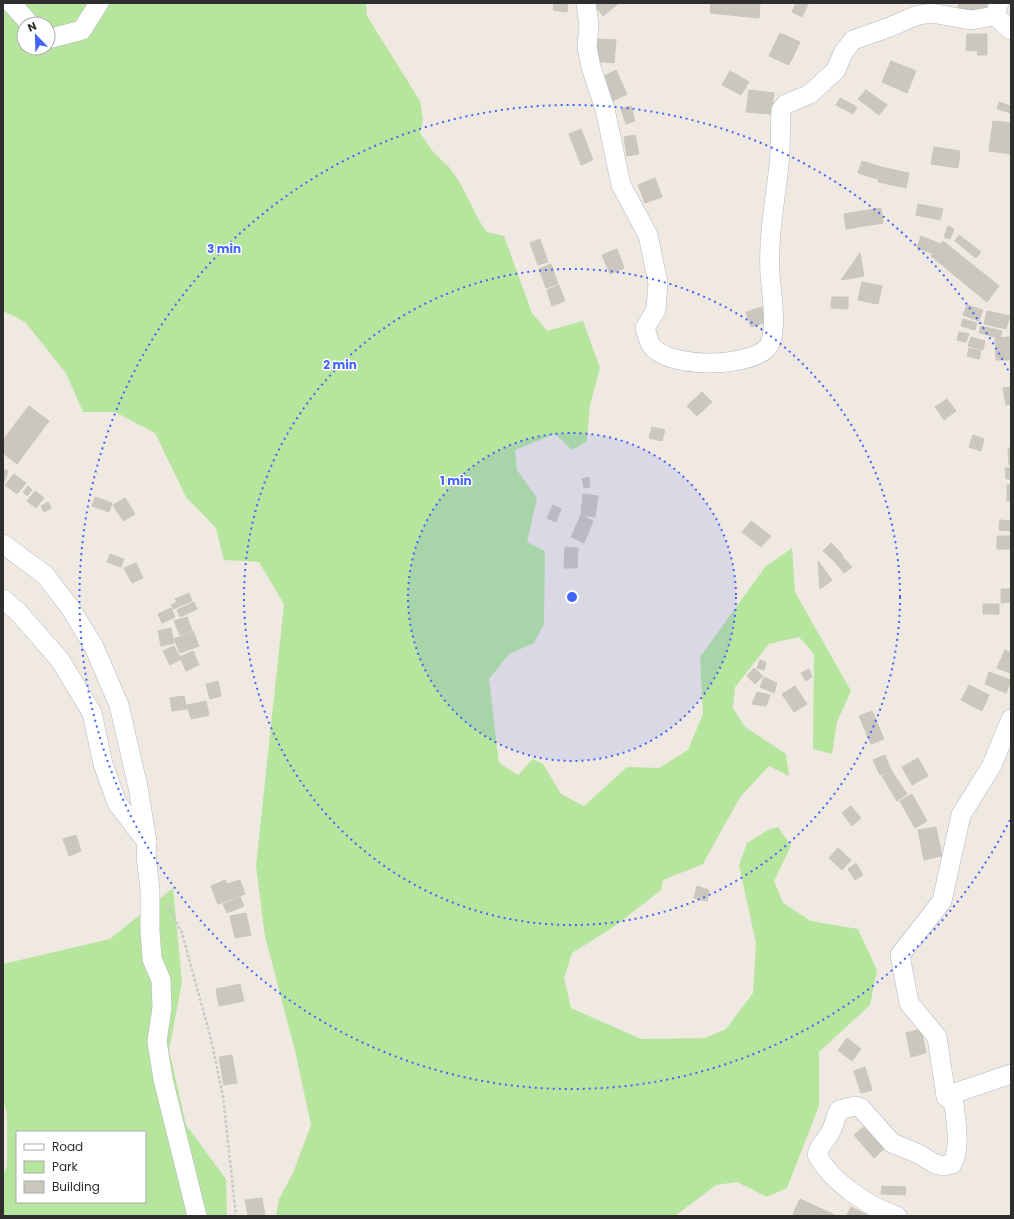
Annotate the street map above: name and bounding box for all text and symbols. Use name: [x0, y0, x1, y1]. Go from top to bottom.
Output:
north arrow: [16, 16, 56, 56]
text: N: [25, 18, 39, 36]
text: 3 min: [207, 240, 241, 257]
text: 2 min: [323, 356, 357, 373]
text: 1 min: [440, 472, 472, 489]
centre of rings: [565, 590, 579, 604]
legend: [16, 1131, 146, 1203]
text: Road: [52, 1138, 83, 1155]
text: Park: [52, 1158, 79, 1175]
text: Building: [52, 1178, 100, 1195]

